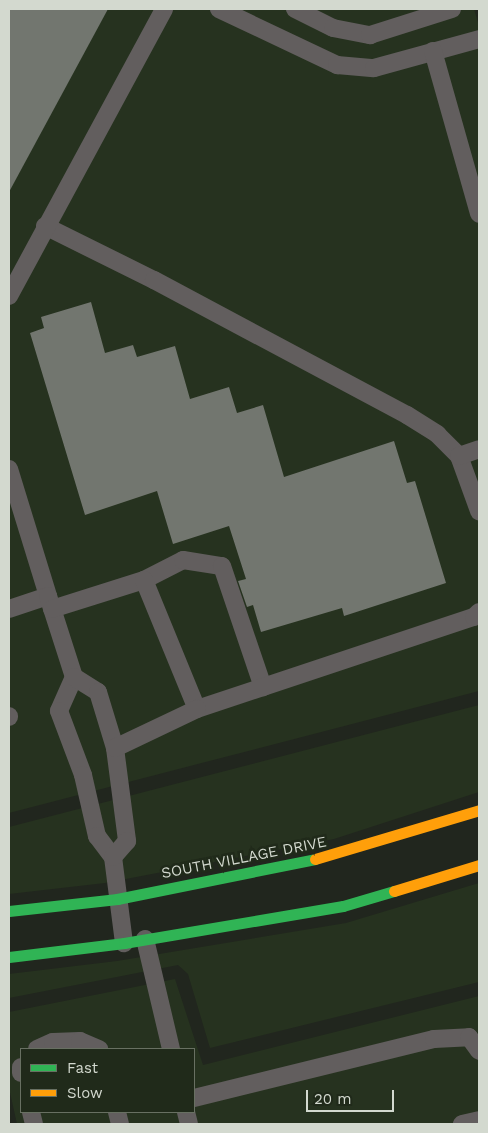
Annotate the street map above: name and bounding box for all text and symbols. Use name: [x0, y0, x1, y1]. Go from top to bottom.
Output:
street label: SOUTH VILLAGE DRIVE: [160, 833, 328, 883]
legend: [20, 1048, 195, 1113]
text: Fast: [67, 1059, 98, 1077]
scale bar: [308, 1080, 396, 1112]
text: Slow: [67, 1084, 103, 1102]
text: 20 m: [314, 1090, 352, 1108]

